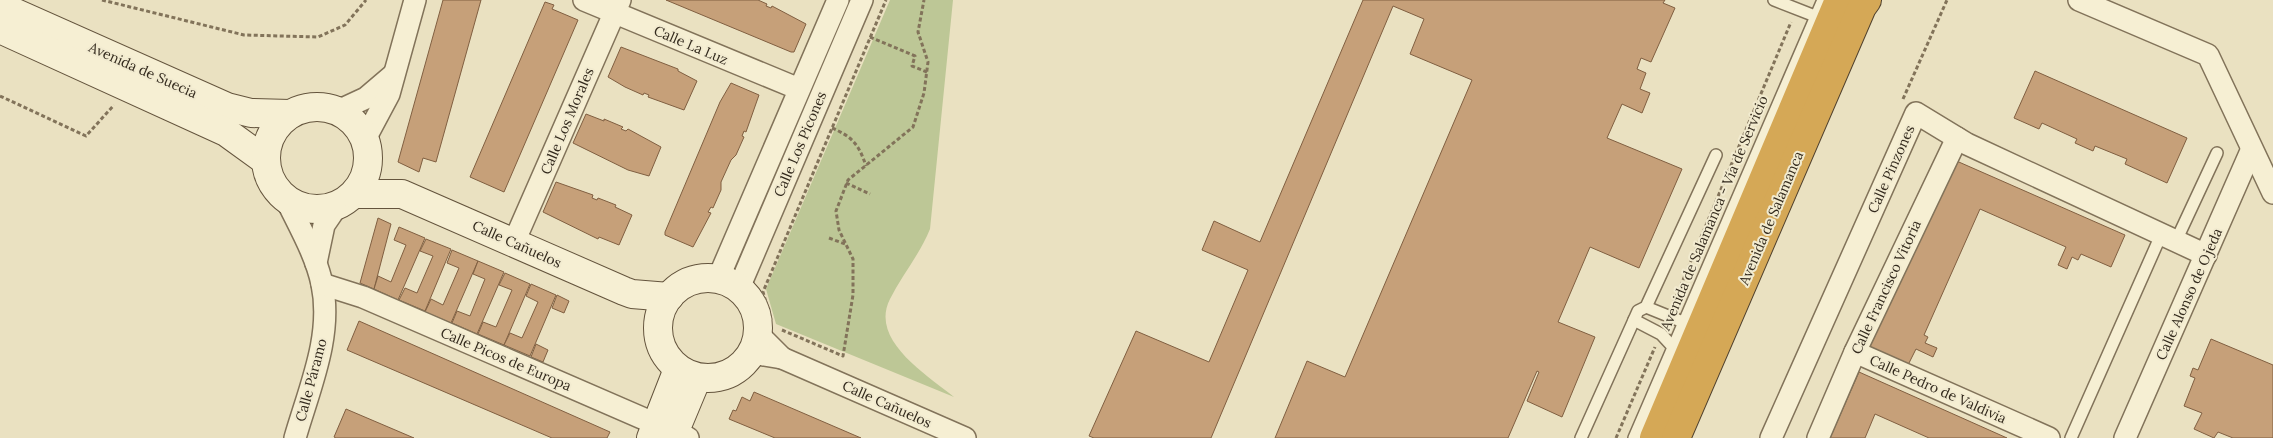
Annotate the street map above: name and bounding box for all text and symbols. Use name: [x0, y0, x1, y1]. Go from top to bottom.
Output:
street label: Calle La Luz: [651, 21, 731, 69]
street label: Avenida de Suecia: [85, 38, 200, 102]
street label: Calle Los Morales: [536, 65, 598, 177]
street label: Calle Los Picones: [770, 89, 830, 199]
street label: Avenida de Salamanca - Vía de Servicio: [1657, 93, 1771, 333]
street label: Calle Pinzones: [1864, 122, 1918, 216]
street label: Avenida de Salamanca: [1735, 149, 1807, 287]
street label: Calle Cañuelos: [470, 216, 564, 272]
street label: Calle Francisco Vitoria: [1847, 217, 1925, 357]
street label: Calle Alonso de Ojeda: [2152, 225, 2226, 363]
street label: Calle Picos de Europa: [438, 323, 574, 395]
street label: Calle Páramo: [291, 336, 331, 424]
street label: Calle Pedro de Valdivia: [1867, 351, 2009, 427]
street label: Calle Cañuelos: [840, 376, 934, 432]

